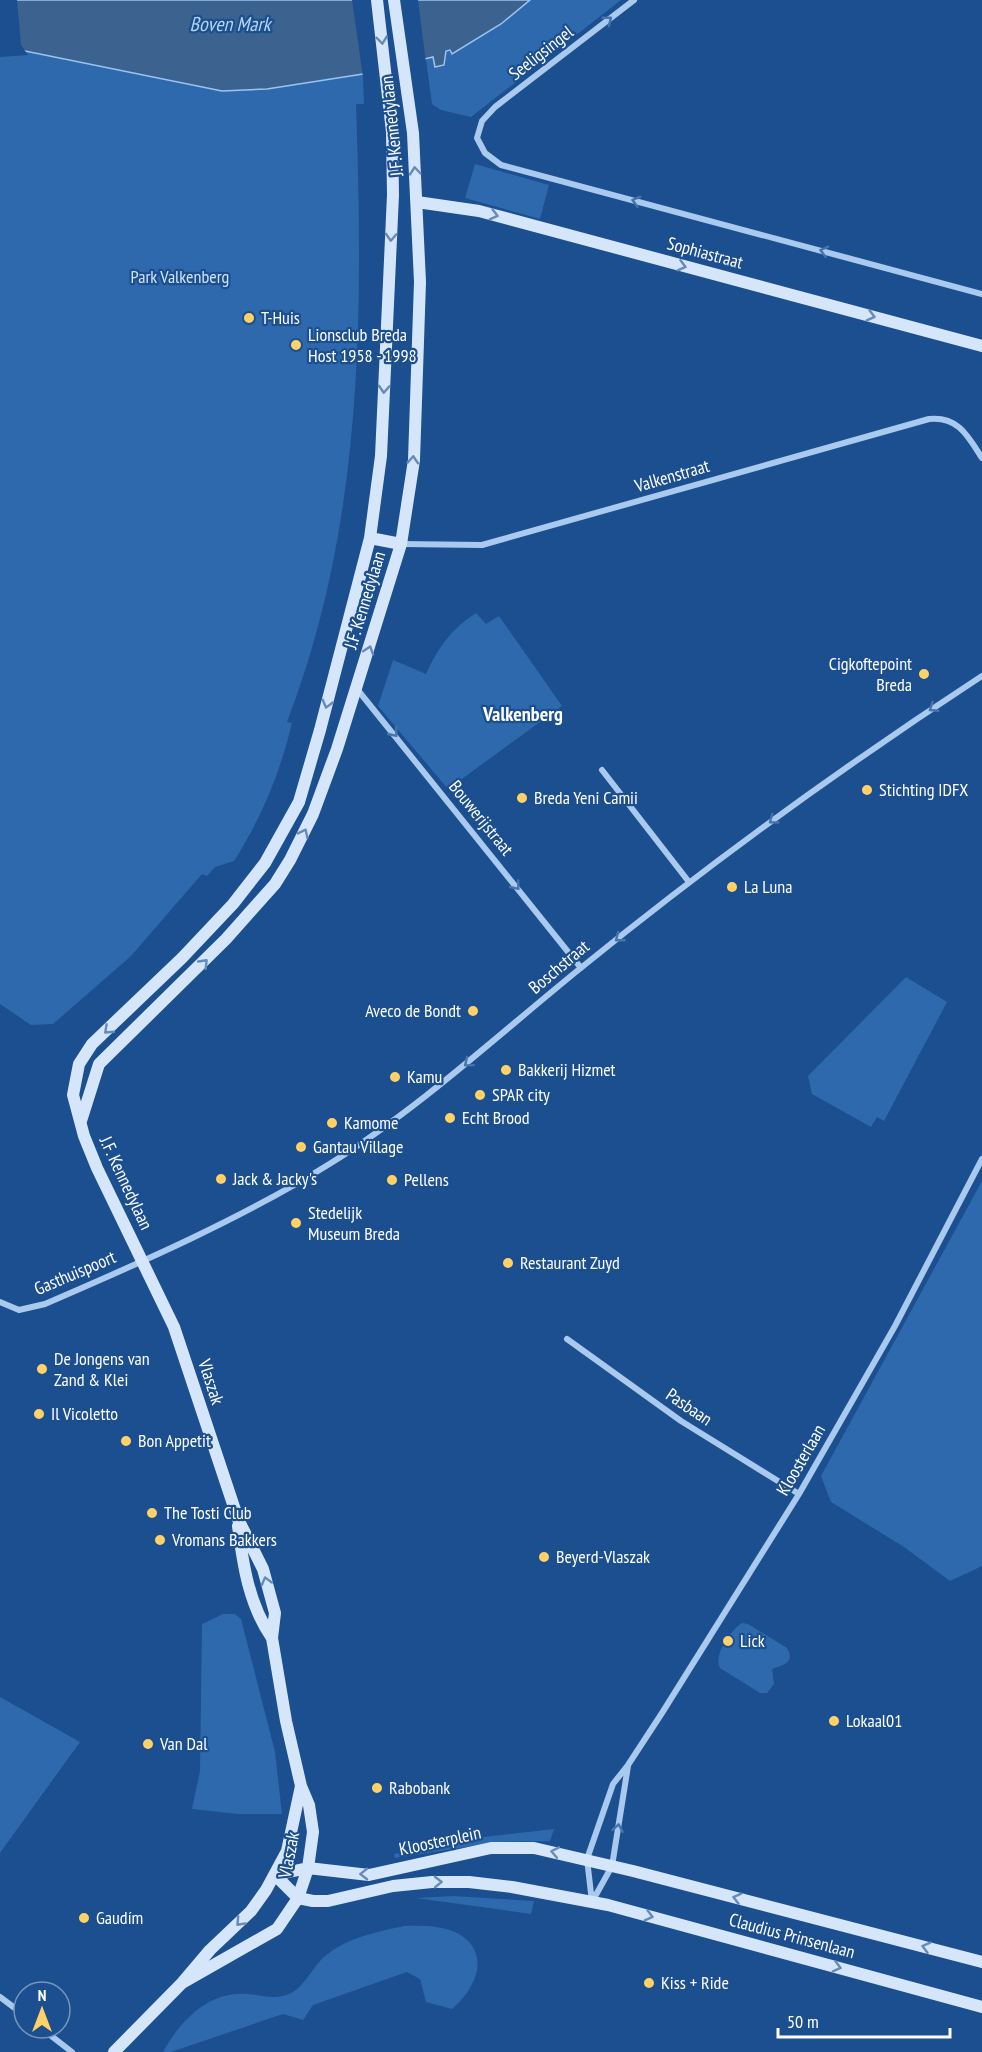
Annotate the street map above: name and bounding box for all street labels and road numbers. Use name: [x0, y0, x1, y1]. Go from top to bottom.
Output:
street label: Seeligsingel: [504, 20, 578, 85]
street label: J.F. Kennedylaan: [375, 75, 408, 178]
street label: Sophiastraat: [665, 231, 746, 274]
street label: Valkenstraat: [631, 454, 712, 497]
street label: J.F. Kennedylaan: [339, 548, 390, 652]
street label: Bouwerijstraat: [444, 775, 519, 860]
street label: Boschstraat: [524, 935, 594, 999]
street label: J.F. Kennedylaan: [94, 1131, 158, 1233]
street label: Gasthuispoort: [30, 1245, 119, 1300]
street label: Vlaszak: [193, 1355, 230, 1408]
street label: Pasbaan: [662, 1383, 717, 1430]
street label: Kloosterlaan: [771, 1420, 830, 1499]
street label: Kloosterplein: [397, 1821, 483, 1860]
street label: Vlaszak: [273, 1830, 304, 1881]
street label: Claudius Prinsenlaan: [727, 1908, 857, 1963]

